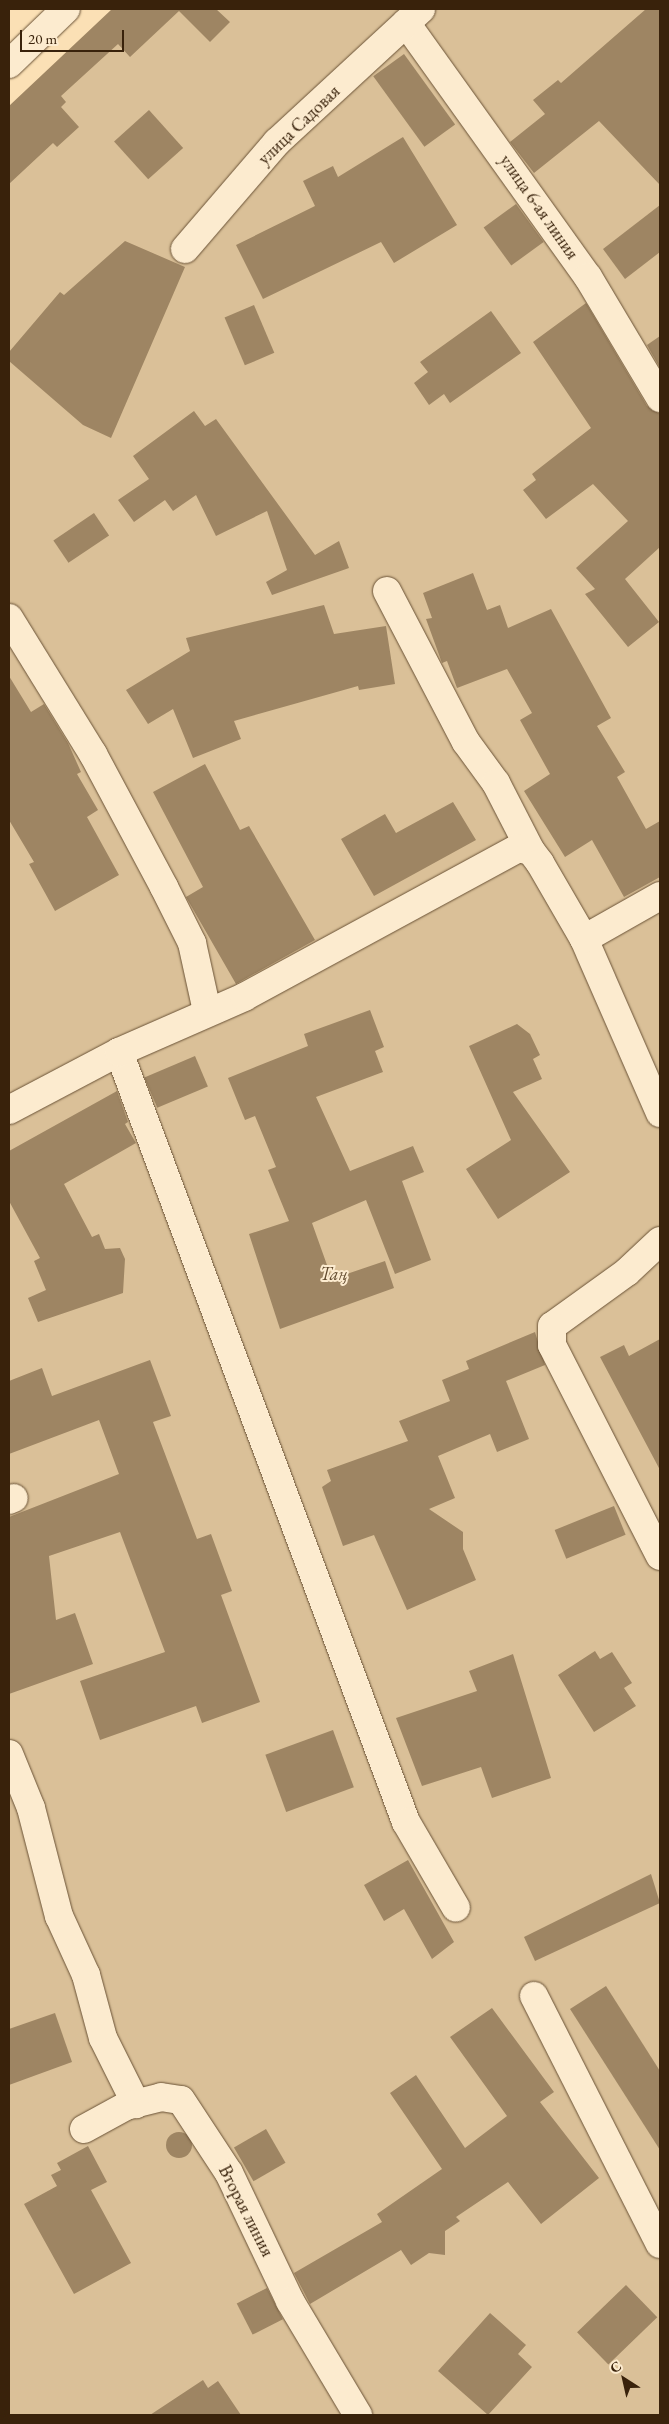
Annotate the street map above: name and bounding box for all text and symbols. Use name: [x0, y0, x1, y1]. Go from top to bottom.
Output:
scale bar: [22, 20, 126, 52]
text: 20 m: [28, 29, 57, 48]
street label: улица Садовая: [254, 81, 344, 169]
street label: улица 6-ая линия: [495, 150, 583, 264]
park label: Таң: [320, 1263, 348, 1285]
street label: Вторая линия: [214, 2162, 278, 2260]
north arrow: [599, 2354, 649, 2404]
text: С: [606, 2356, 625, 2377]

